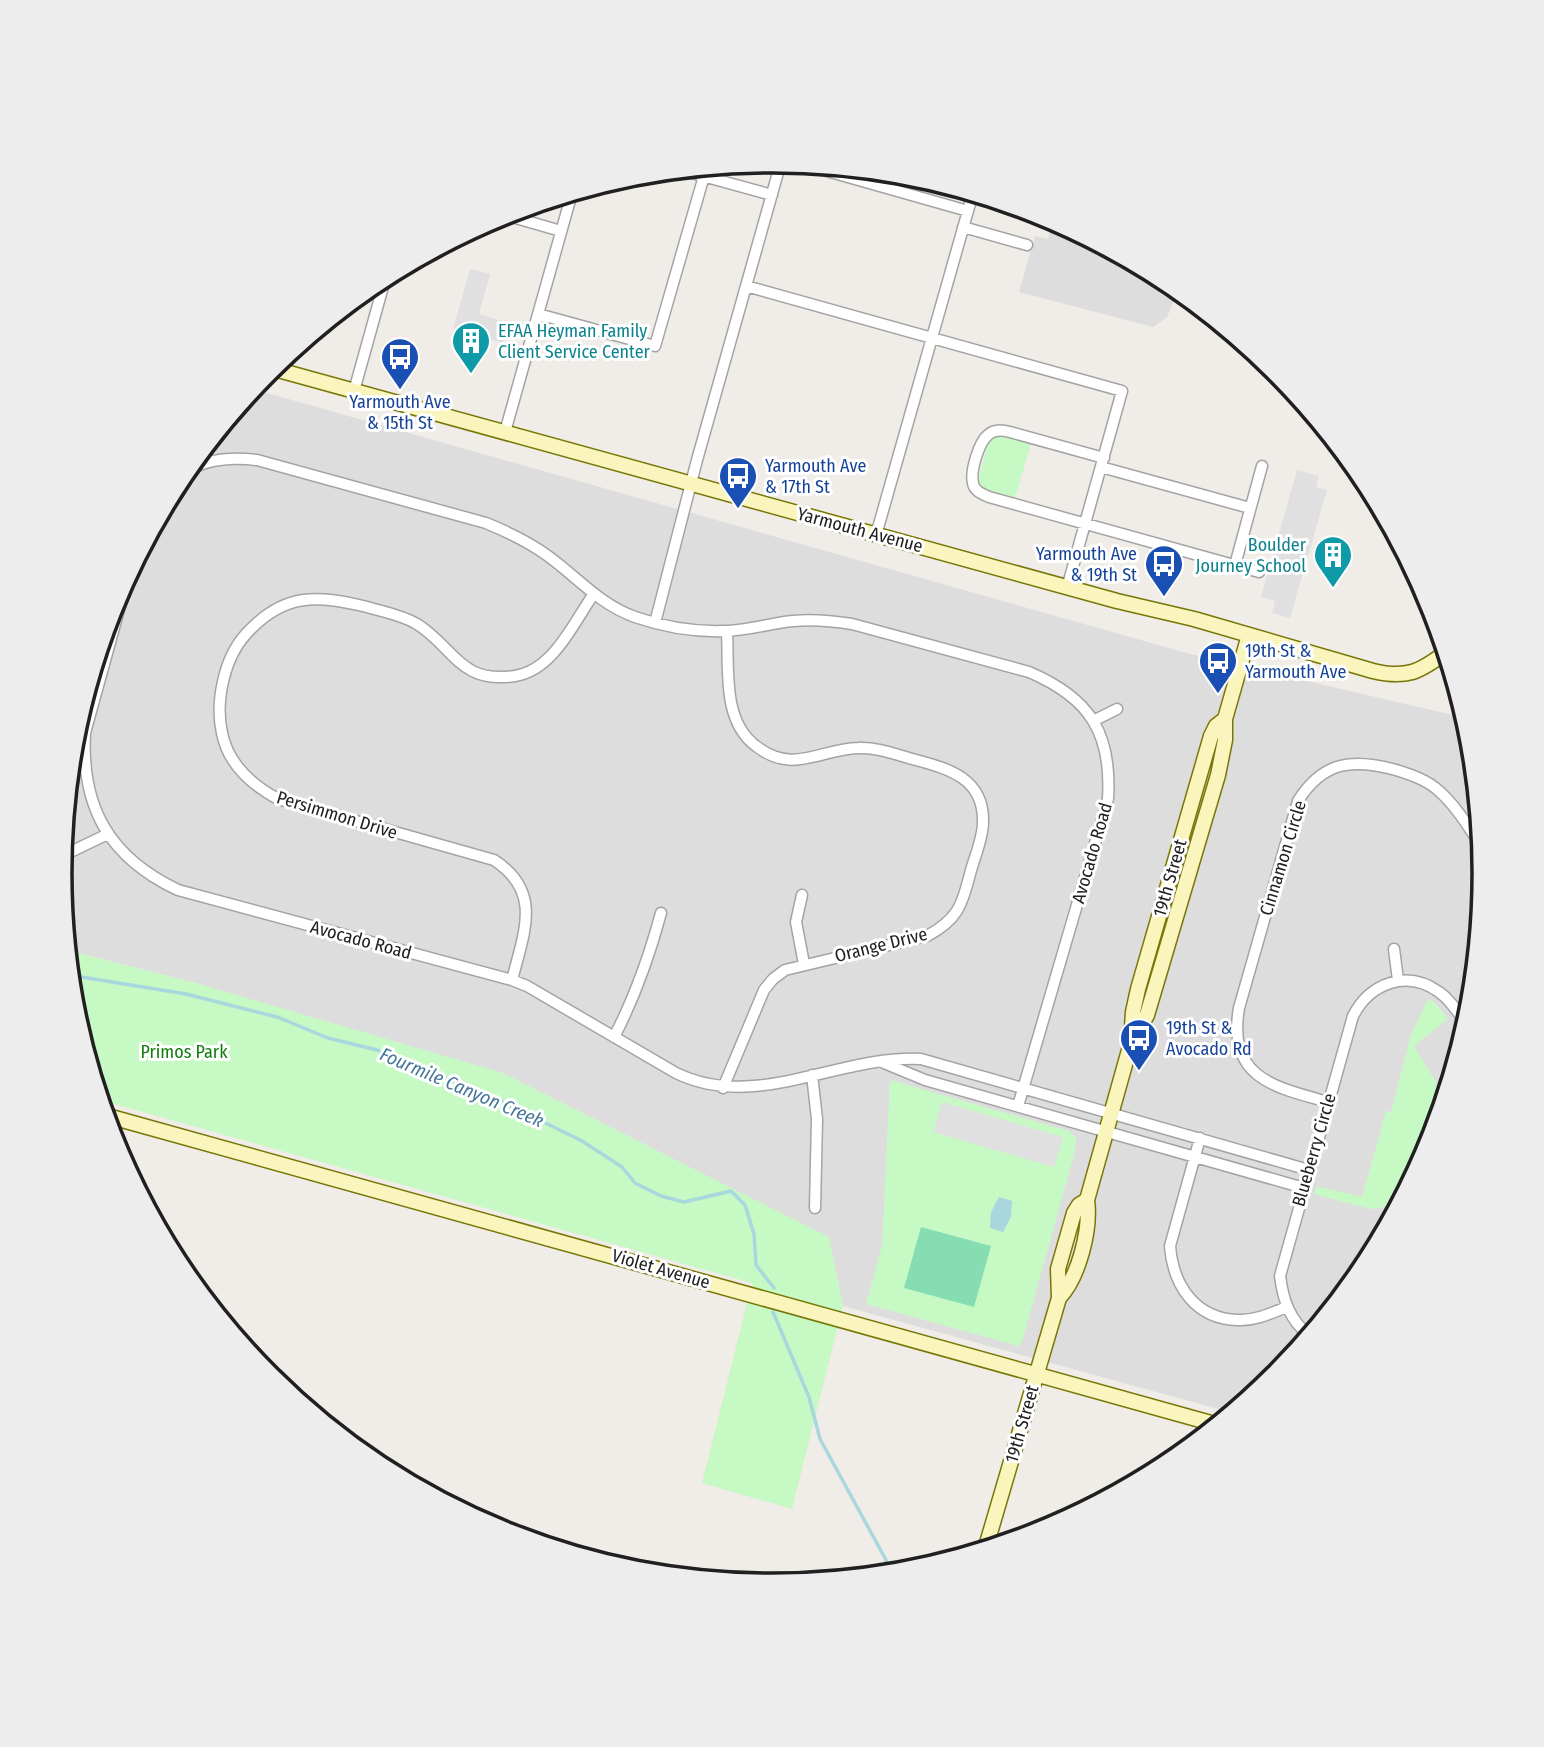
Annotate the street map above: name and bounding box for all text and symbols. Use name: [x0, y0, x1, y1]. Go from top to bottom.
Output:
building icon: EFAA Heyman Family Client Service Center: [450, 320, 492, 375]
place label: EFAA Heyman Family Client Service Center: [498, 320, 651, 363]
bus stop icon: Yarmouth Ave & 15th St: [379, 336, 421, 391]
place label: Yarmouth Ave & 15th St: [349, 391, 451, 434]
bus stop icon: Yarmouth Ave & 17th St: [717, 455, 759, 510]
place label: Yarmouth Ave & 17th St: [765, 455, 866, 498]
street label: Yarmouth Avenue: [795, 503, 925, 557]
place label: Boulder Journey School: [1196, 534, 1307, 577]
building icon: Boulder Journey School: [1312, 534, 1354, 589]
place label: Yarmouth Ave & 19th St: [1036, 543, 1137, 586]
bus stop icon: Yarmouth Ave & 19th St: [1143, 543, 1185, 598]
bus stop icon: 19th St & Yarmouth Ave: [1197, 640, 1239, 695]
place label: 19th St & Yarmouth Ave: [1245, 640, 1346, 683]
street label: Persimmon Drive: [274, 786, 400, 844]
street label: Cinnamon Circle: [1255, 798, 1311, 918]
street label: Avocado Road: [1067, 800, 1117, 906]
street label: 19th Street: [1148, 837, 1192, 919]
street label: Avocado Road: [308, 916, 414, 964]
street label: Orange Drive: [832, 923, 930, 967]
bus stop icon: 19th St & Avocado Rd: [1118, 1017, 1160, 1072]
place label: 19th St & Avocado Rd: [1166, 1017, 1252, 1060]
park label: Primos Park: [140, 1041, 228, 1063]
water label: Fourmile Canyon Creek: [376, 1043, 547, 1132]
street label: Blueberry Circle: [1287, 1091, 1341, 1209]
street label: Violet Avenue: [609, 1245, 713, 1294]
street label: 19th Street: [1000, 1383, 1044, 1465]

